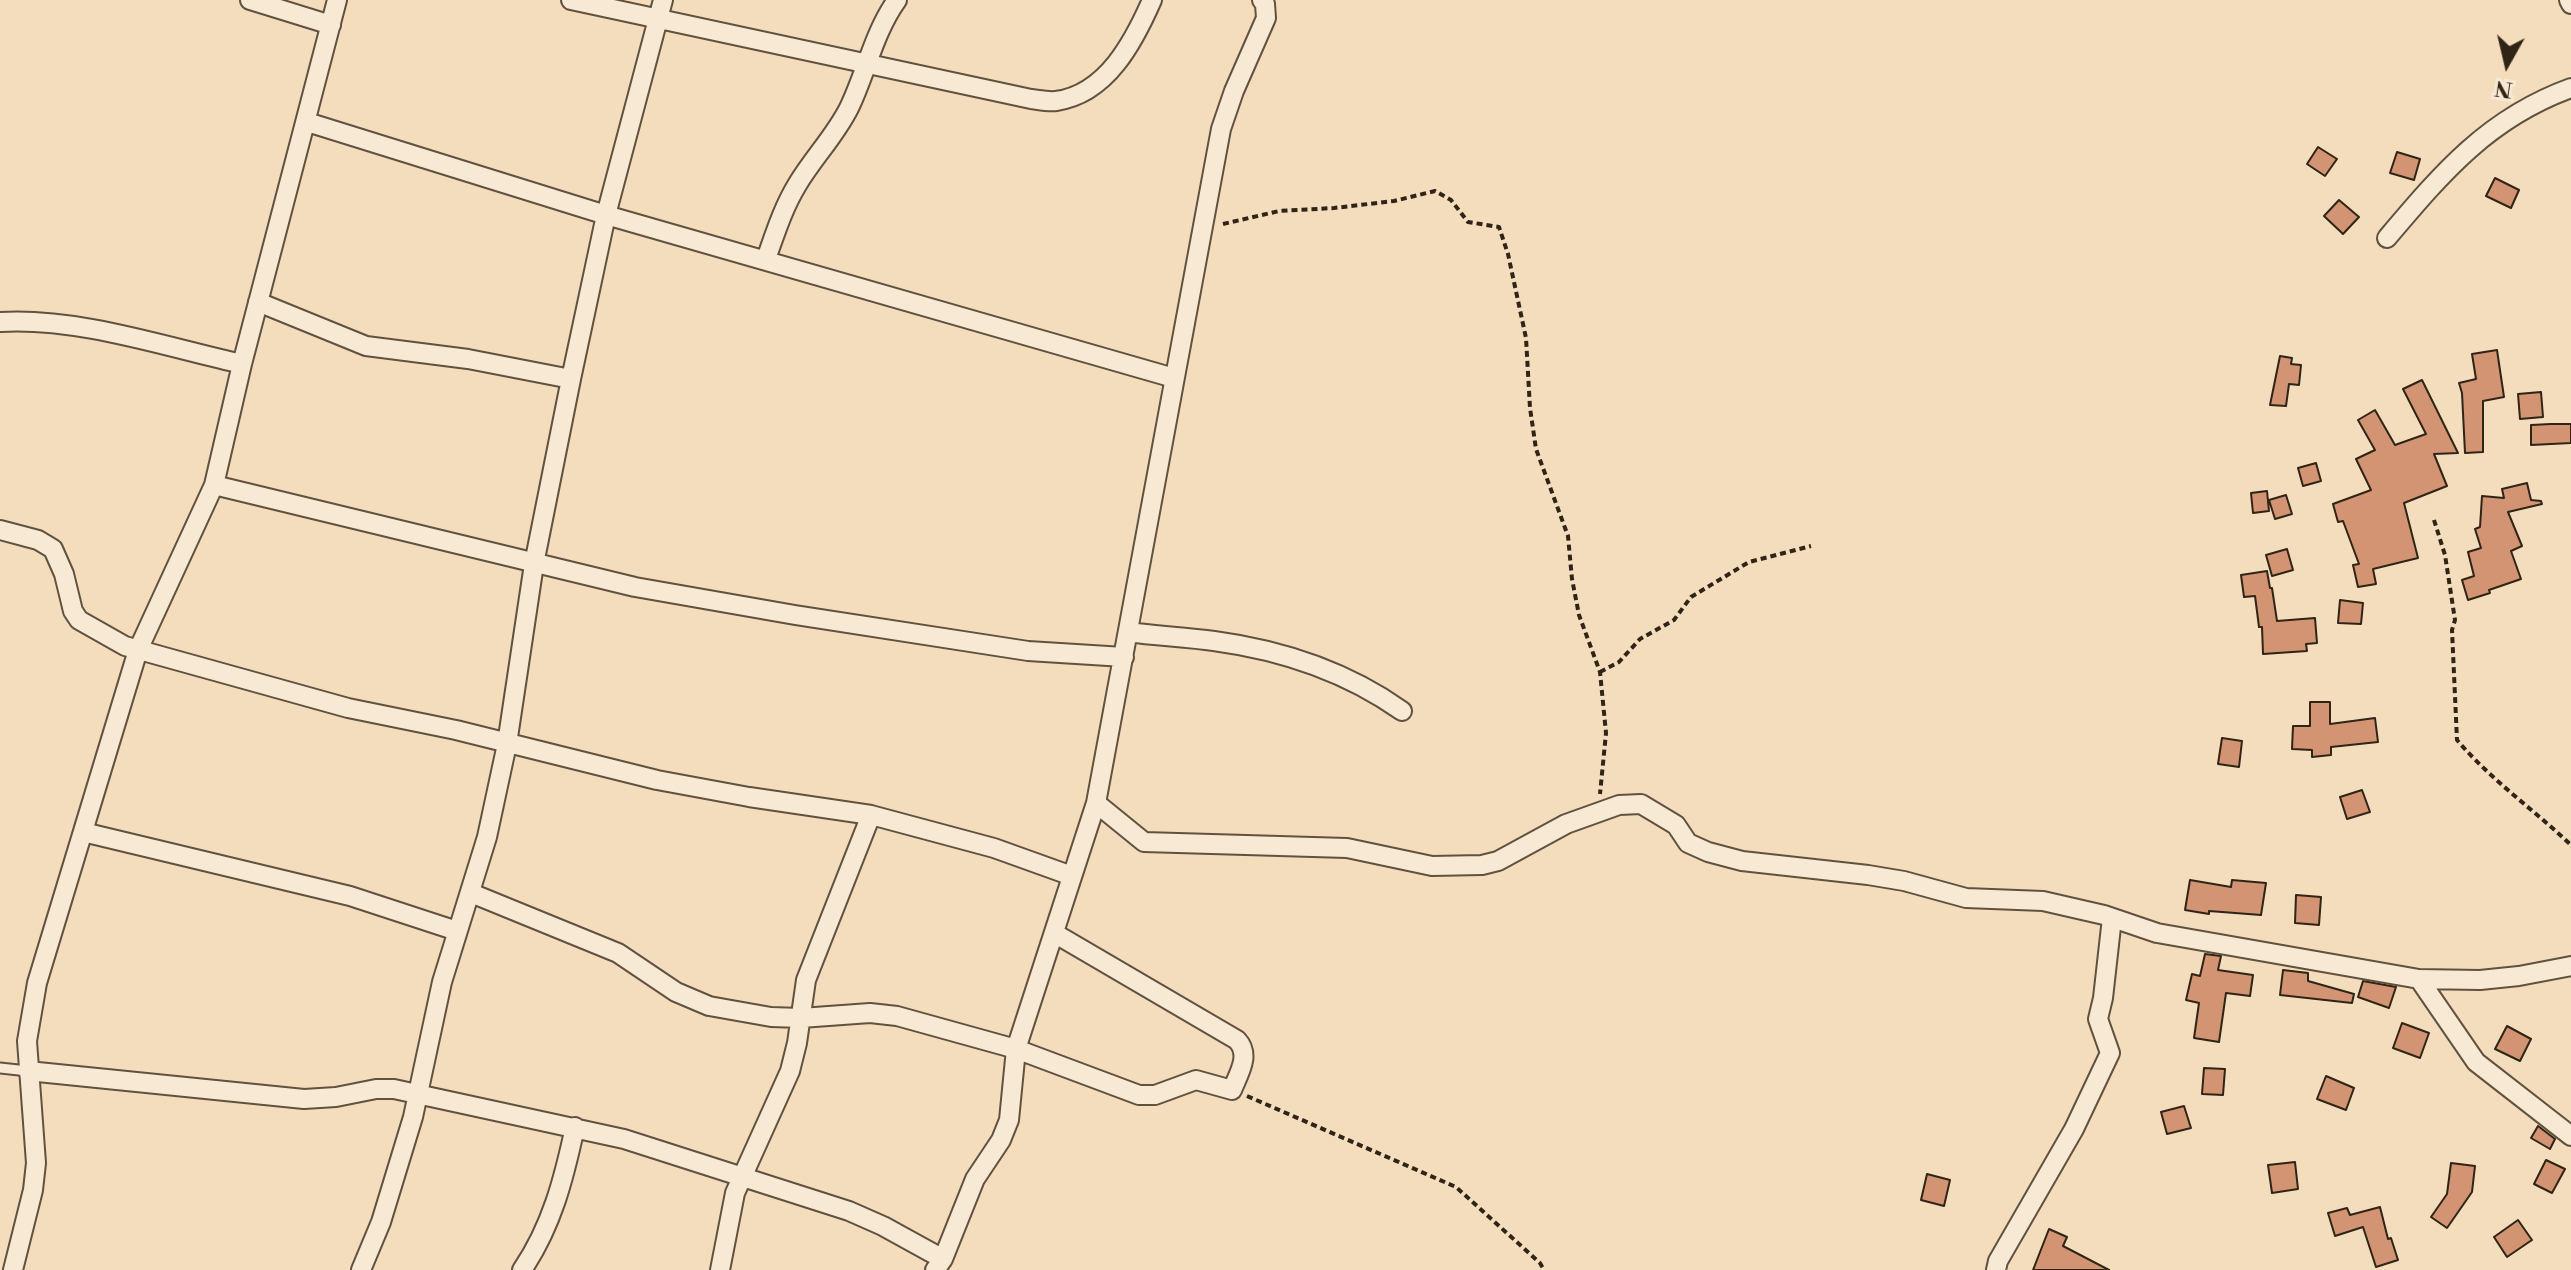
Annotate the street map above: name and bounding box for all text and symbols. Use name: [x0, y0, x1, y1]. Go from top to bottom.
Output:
north arrow: [2467, 24, 2547, 104]
text: N: [2493, 74, 2514, 103]

